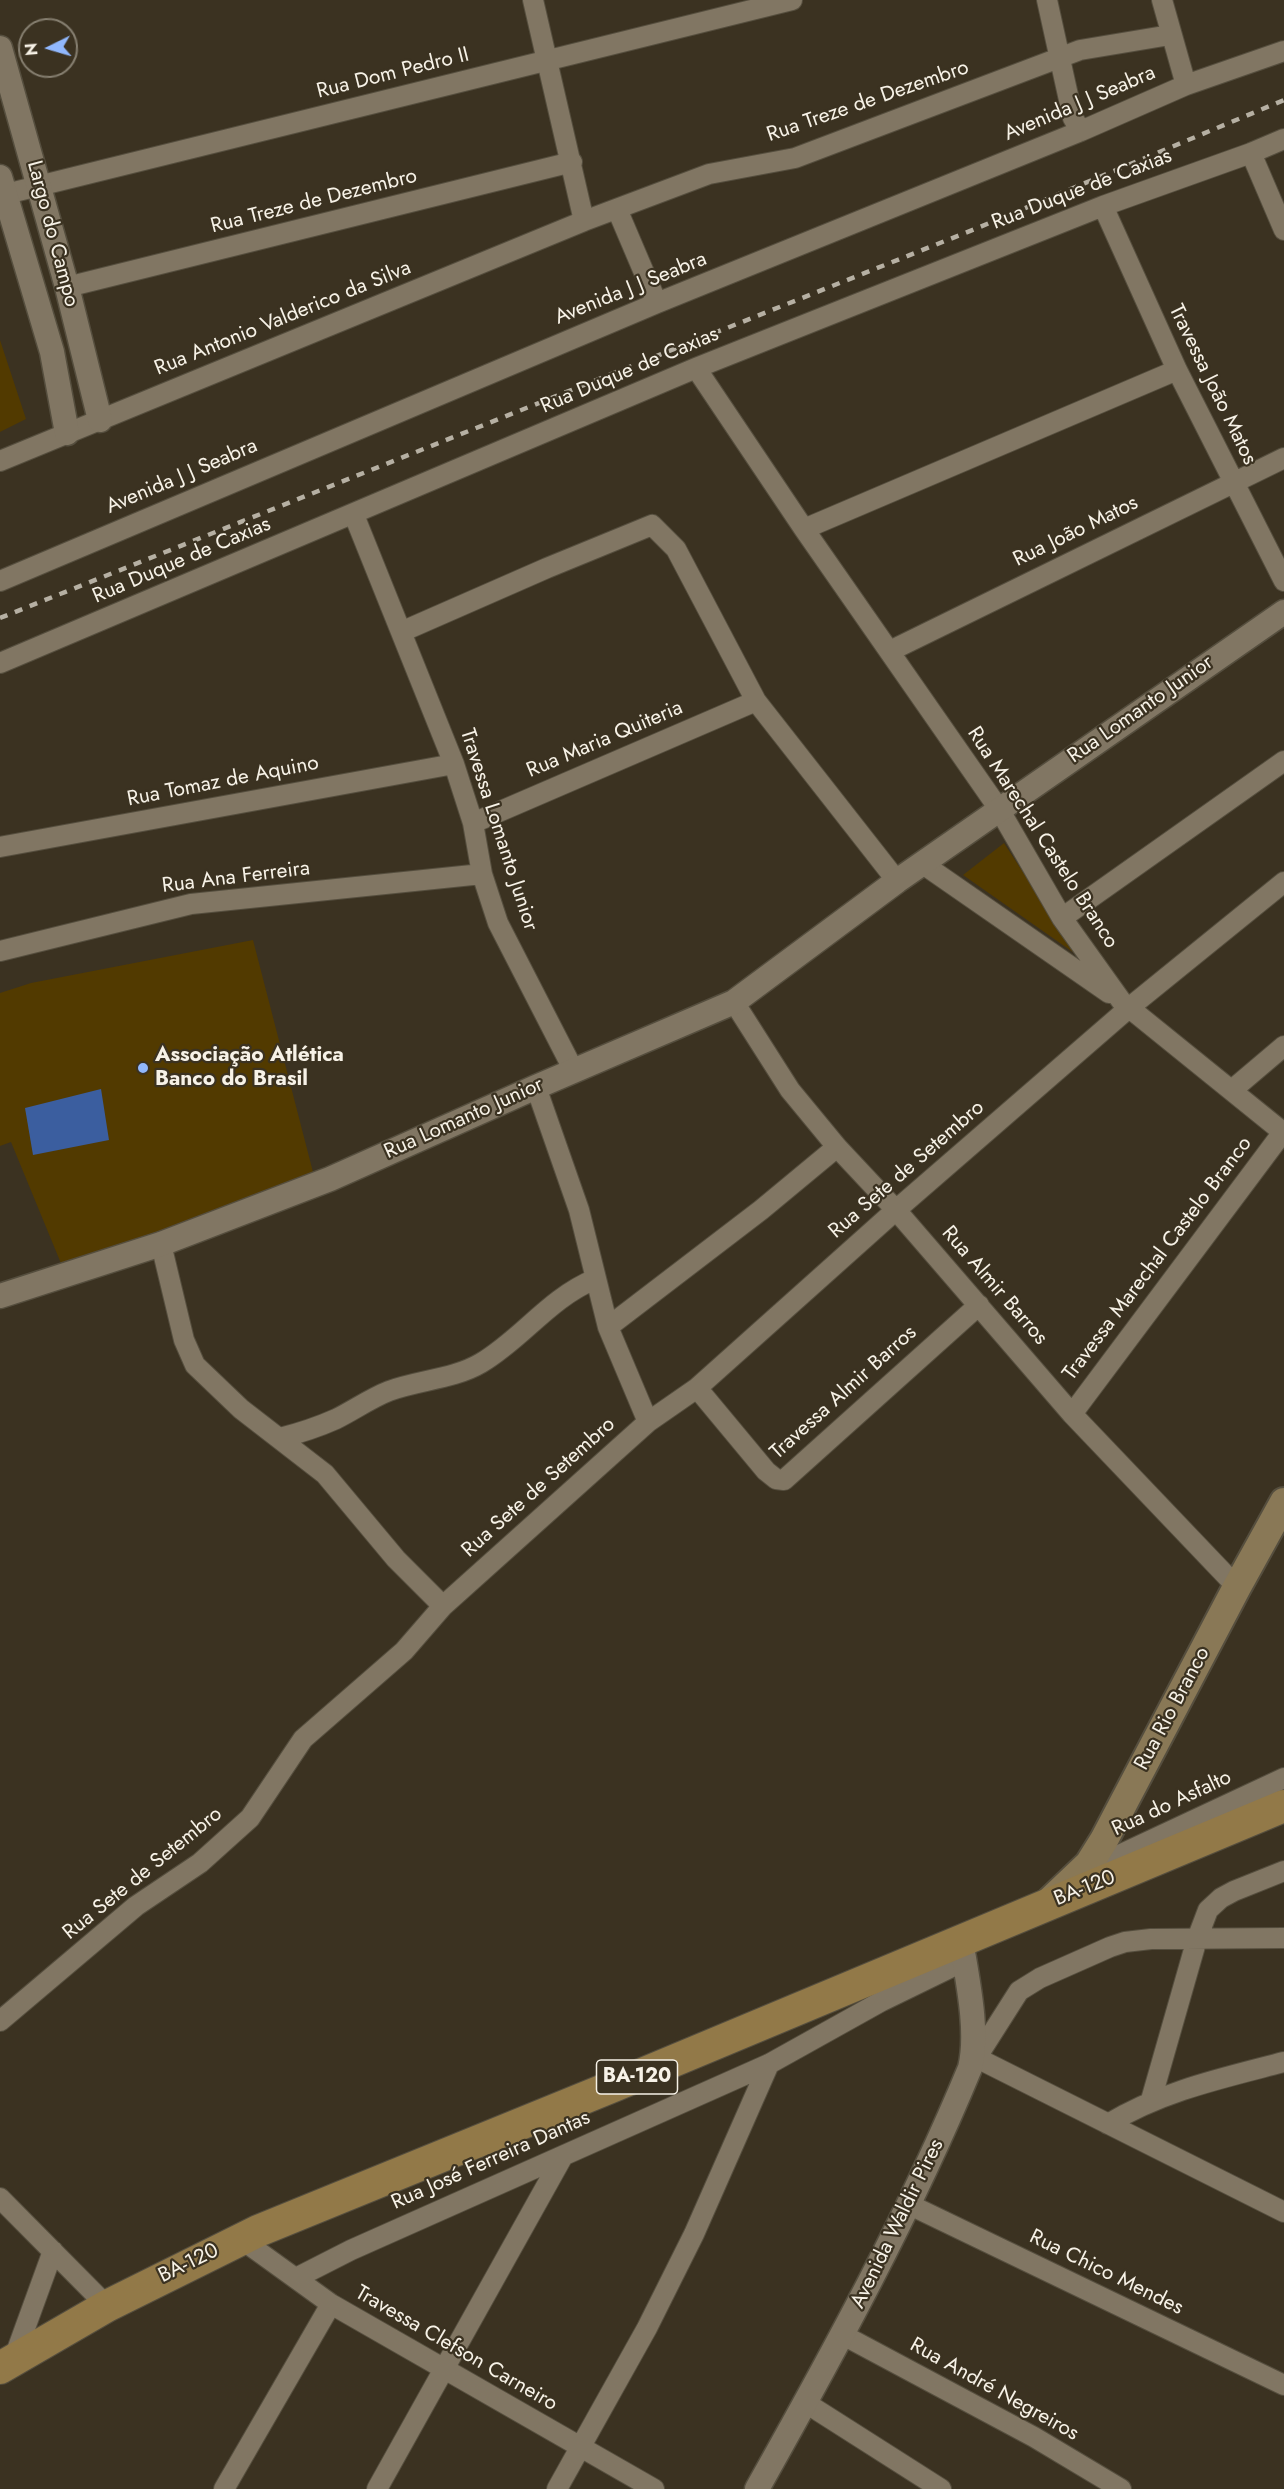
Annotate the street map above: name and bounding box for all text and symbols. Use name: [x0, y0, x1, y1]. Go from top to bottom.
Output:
north arrow: [18, 18, 78, 78]
text: N: [20, 42, 44, 57]
street label: Rua Dom Pedro II: [314, 43, 472, 105]
street label: Rua Treze de Dezembro: [764, 56, 972, 148]
street label: Avenida J J Seabra: [1001, 61, 1159, 147]
street label: Rua Duque de Caxias: [988, 144, 1176, 236]
street label: Largo do Campo: [20, 158, 84, 310]
street label: Rua Treze de Dezembro: [208, 164, 420, 240]
street label: Avenida J J Seabra: [551, 247, 711, 331]
street label: Rua Antonio Valderico da Silva: [151, 256, 415, 382]
street label: Travessa João Matos: [1162, 301, 1262, 469]
street label: Rua Duque de Caxias: [537, 322, 723, 420]
street label: Avenida J J Seabra: [103, 434, 261, 520]
street label: Rua João Matos: [1009, 491, 1143, 573]
street label: Rua Duque de Caxias: [89, 512, 275, 610]
street label: Rua Lomanto Junior: [1063, 650, 1219, 770]
street label: Rua Maria Quiteria: [523, 696, 687, 784]
street label: Rua Marechal Castelo Branco: [961, 722, 1123, 954]
street label: Travessa Lomanto Junior: [453, 726, 543, 934]
street label: Rua Tomaz de Aquino: [125, 751, 321, 813]
street label: Rua Ana Ferreira: [161, 856, 311, 900]
place label: Associação Atlética Banco do Brasil: [155, 1043, 344, 1093]
marker: Associação Atlética Banco do Brasil: [136, 1061, 150, 1075]
street label: Rua Lomanto Junior: [380, 1073, 548, 1165]
street label: Rua Sete de Setembro: [824, 1096, 990, 1244]
street label: Travessa Marechal Castelo Branco: [1058, 1132, 1258, 1386]
street label: Rua Almir Barros: [936, 1221, 1052, 1351]
street label: Travessa Almir Barros: [766, 1321, 922, 1465]
street label: Rua Sete de Setembro: [457, 1413, 621, 1563]
street label: Rua Rio Branco: [1130, 1643, 1216, 1775]
street label: Rua do Asfalto: [1108, 1765, 1236, 1843]
street label: Rua Sete de Setembro: [58, 1802, 228, 1946]
street label: BA-120: [1051, 1865, 1119, 1913]
road number: BA-120: [596, 2060, 678, 2094]
street label: Rua José Ferreira Dantas: [388, 2106, 594, 2216]
street label: Avenida Waldir Pires: [846, 2135, 950, 2313]
street label: Rua Chico Mendes: [1025, 2225, 1187, 2321]
street label: BA-120: [155, 2239, 223, 2289]
street label: Travessa Clefson Carneiro: [351, 2281, 561, 2417]
street label: Rua André Negreiros: [905, 2333, 1083, 2447]

